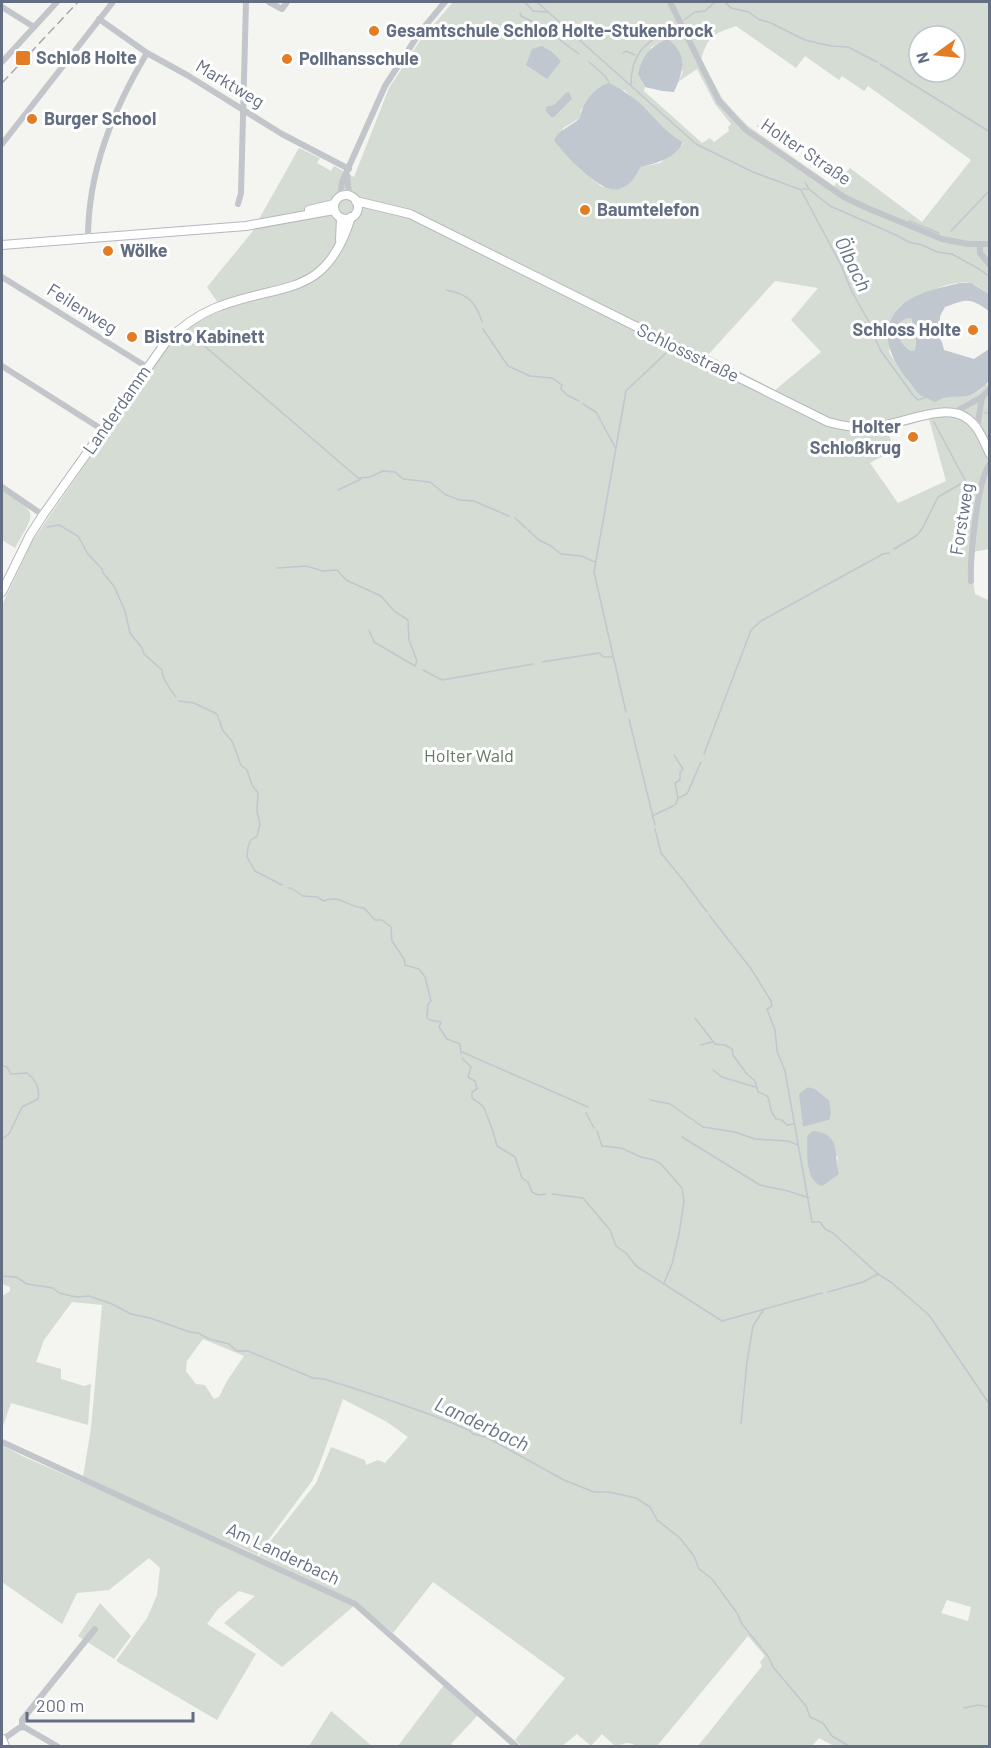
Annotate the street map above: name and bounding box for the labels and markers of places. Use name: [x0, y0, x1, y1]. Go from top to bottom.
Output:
place label: Gesamtschule Schloß Holte-Stukenbrock: [386, 19, 714, 41]
marker: Gesamtschule Schloß Holte-Stukenbrock: [367, 24, 381, 38]
place label: Schloß Holte: [36, 46, 137, 68]
place label: Pollhansschule: [299, 47, 419, 69]
marker: Schloß Holte: [14, 49, 32, 67]
marker: Pollhansschule: [280, 52, 294, 66]
place label: Burger School: [44, 107, 156, 129]
marker: Burger School: [25, 112, 39, 126]
place label: Baumtelefon: [597, 198, 699, 220]
marker: Baumtelefon: [578, 203, 592, 217]
place label: Wölke: [120, 239, 168, 261]
marker: Wölke: [101, 244, 115, 258]
place label: Schloss Holte: [853, 318, 961, 340]
marker: Schloss Holte: [966, 323, 980, 337]
place label: Bistro Kabinett: [144, 325, 265, 347]
marker: Bistro Kabinett: [125, 330, 139, 344]
place label: Holter Schloßkrug: [810, 415, 901, 458]
marker: Holter Schloßkrug: [906, 430, 920, 444]

